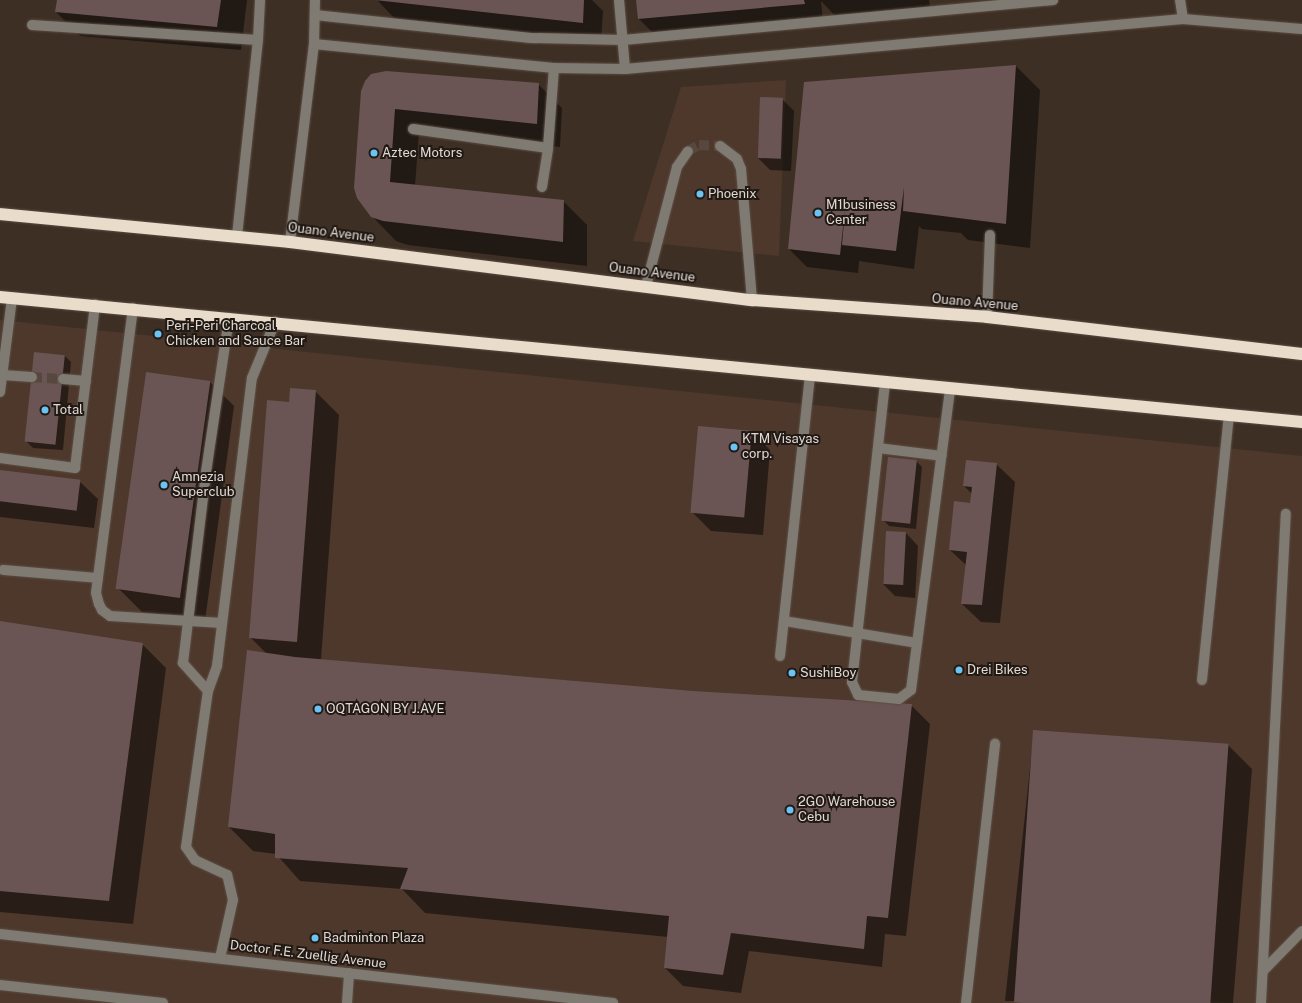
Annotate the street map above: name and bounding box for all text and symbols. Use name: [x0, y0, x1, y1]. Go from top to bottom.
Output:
place label: Aztec Motors: [382, 145, 462, 161]
marker: Aztec Motors: [369, 148, 379, 158]
place label: Phoenix: [708, 186, 757, 202]
marker: Phoenix: [695, 189, 705, 199]
place label: M1business Center: [826, 198, 896, 229]
marker: M1business Center: [813, 208, 823, 218]
street label: Ouano Avenue: [287, 220, 375, 246]
street label: Ouano Avenue: [608, 260, 696, 286]
street label: Ouano Avenue: [931, 291, 1019, 315]
place label: Peri-Peri Charcoal Chicken and Sauce Bar: [166, 319, 305, 350]
marker: Peri-Peri Charcoal Chicken and Sauce Bar: [153, 329, 163, 339]
place label: Total: [53, 402, 83, 418]
marker: Total: [40, 405, 50, 415]
place label: KTM Visayas corp.: [742, 432, 819, 463]
marker: KTM Visayas corp.: [729, 442, 739, 452]
place label: Amnezia Superclub: [172, 470, 235, 501]
marker: Amnezia Superclub: [159, 480, 169, 490]
place label: Drei Bikes: [967, 662, 1028, 678]
place label: SushiBoy: [800, 665, 857, 681]
marker: Drei Bikes: [954, 665, 964, 675]
marker: SushiBoy: [787, 668, 797, 678]
place label: OQTAGON BY J.AVE: [326, 701, 445, 717]
marker: OQTAGON BY J.AVE: [313, 704, 323, 714]
place label: 2GO Warehouse Cebu: [798, 795, 896, 826]
marker: 2GO Warehouse Cebu: [785, 805, 795, 815]
place label: Badminton Plaza: [323, 930, 424, 946]
marker: Badminton Plaza: [310, 933, 320, 943]
street label: Doctor F.E. Zuellig Avenue: [229, 938, 387, 972]

